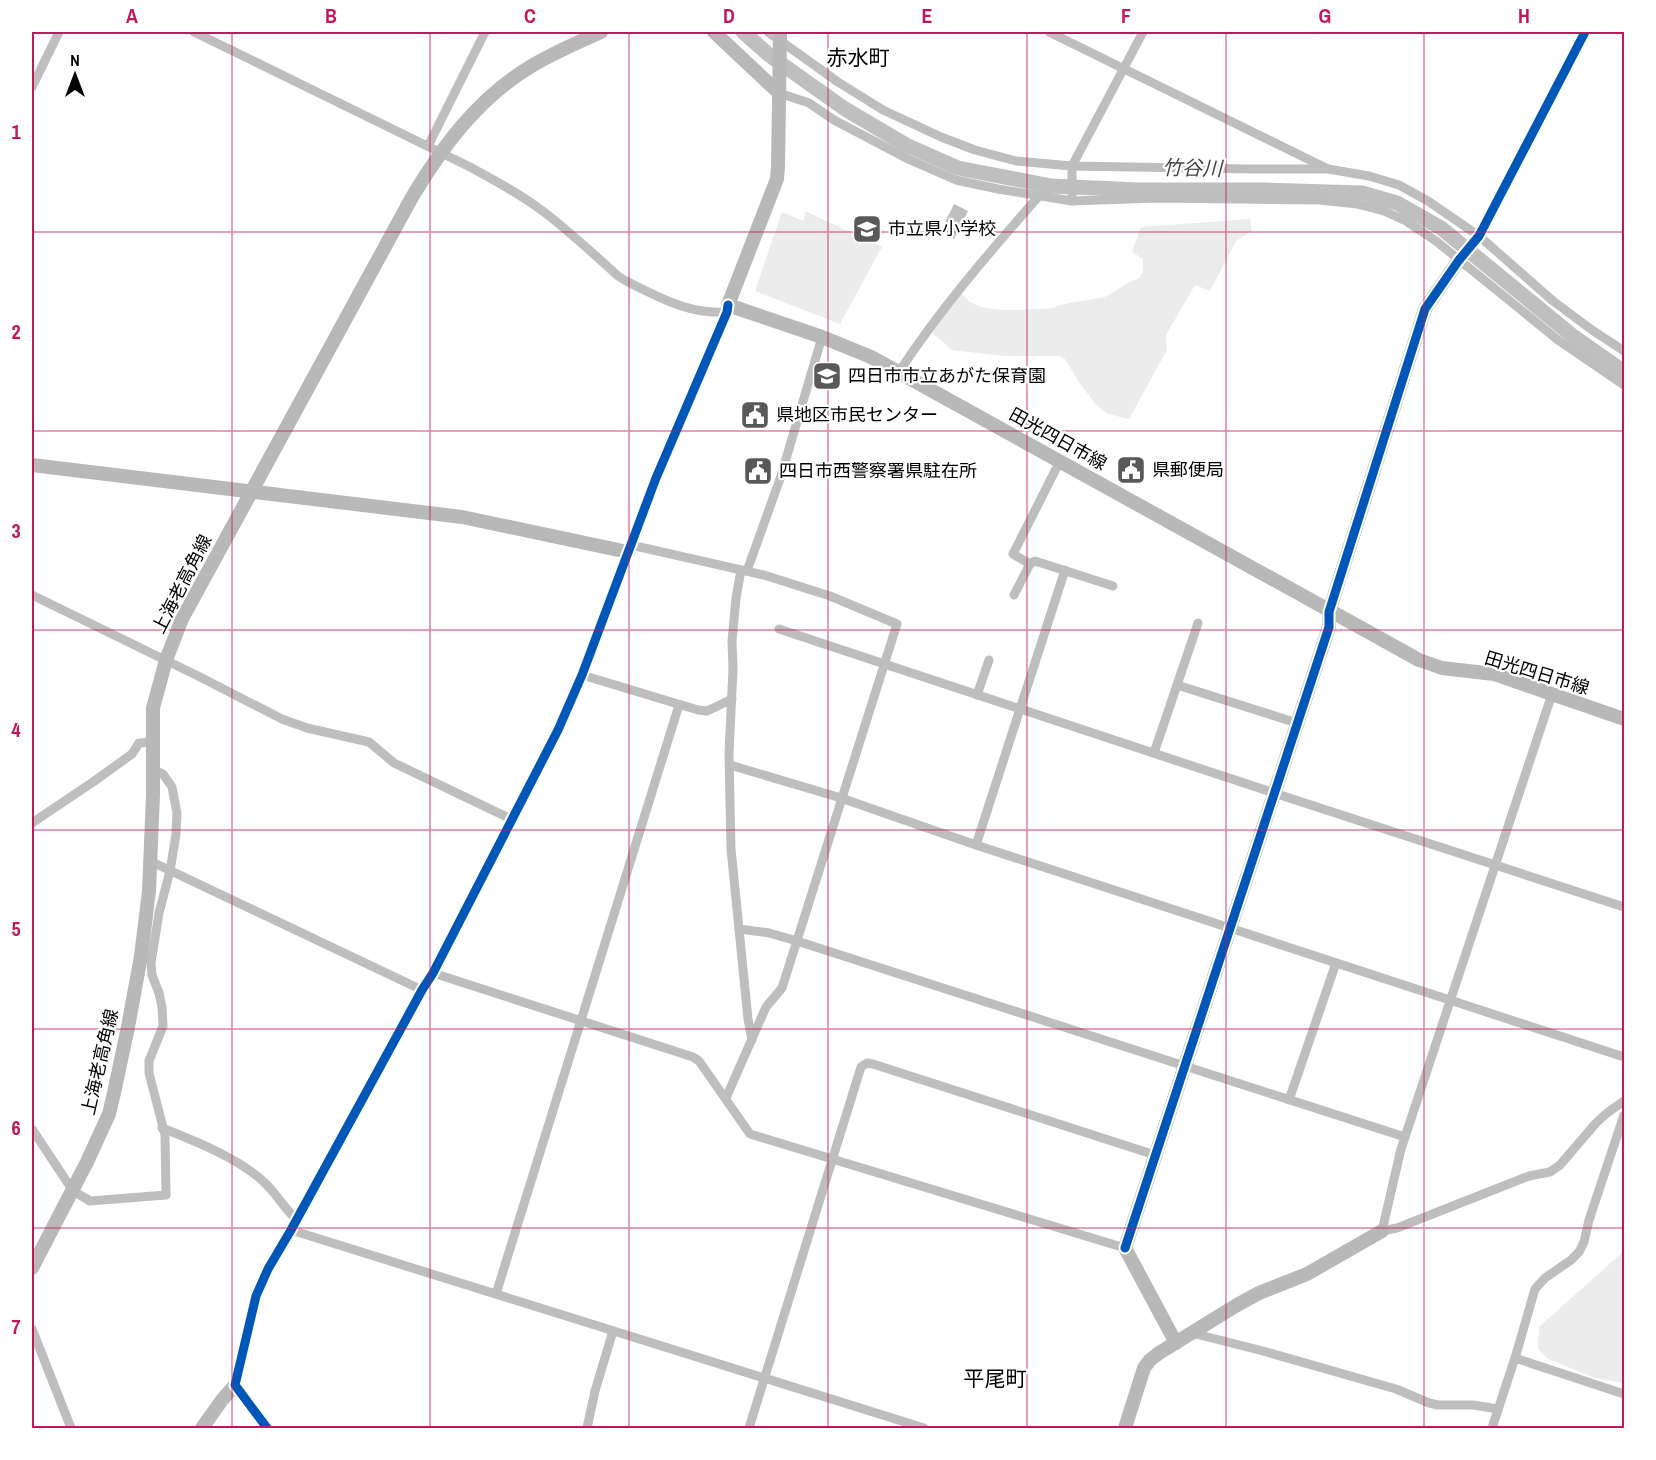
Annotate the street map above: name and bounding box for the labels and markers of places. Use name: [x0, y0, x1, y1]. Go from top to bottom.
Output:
school or university icon: 市立県小学校: [851, 213, 883, 245]
place label: 市立県小学校: [888, 216, 996, 241]
school or university icon: 四日市市立あがた保育園: [811, 360, 843, 392]
place label: 四日市市立あがた保育園: [848, 363, 1046, 388]
public building icon: 県地区市民センター: [739, 399, 771, 431]
place label: 県地区市民センター: [776, 402, 938, 427]
public building icon: 県郵便局: [1115, 454, 1147, 486]
public building icon: 四日市西警察署県駐在所: [742, 455, 774, 487]
place label: 県郵便局: [1152, 457, 1224, 482]
place label: 四日市西警察署県駐在所: [779, 458, 977, 483]

